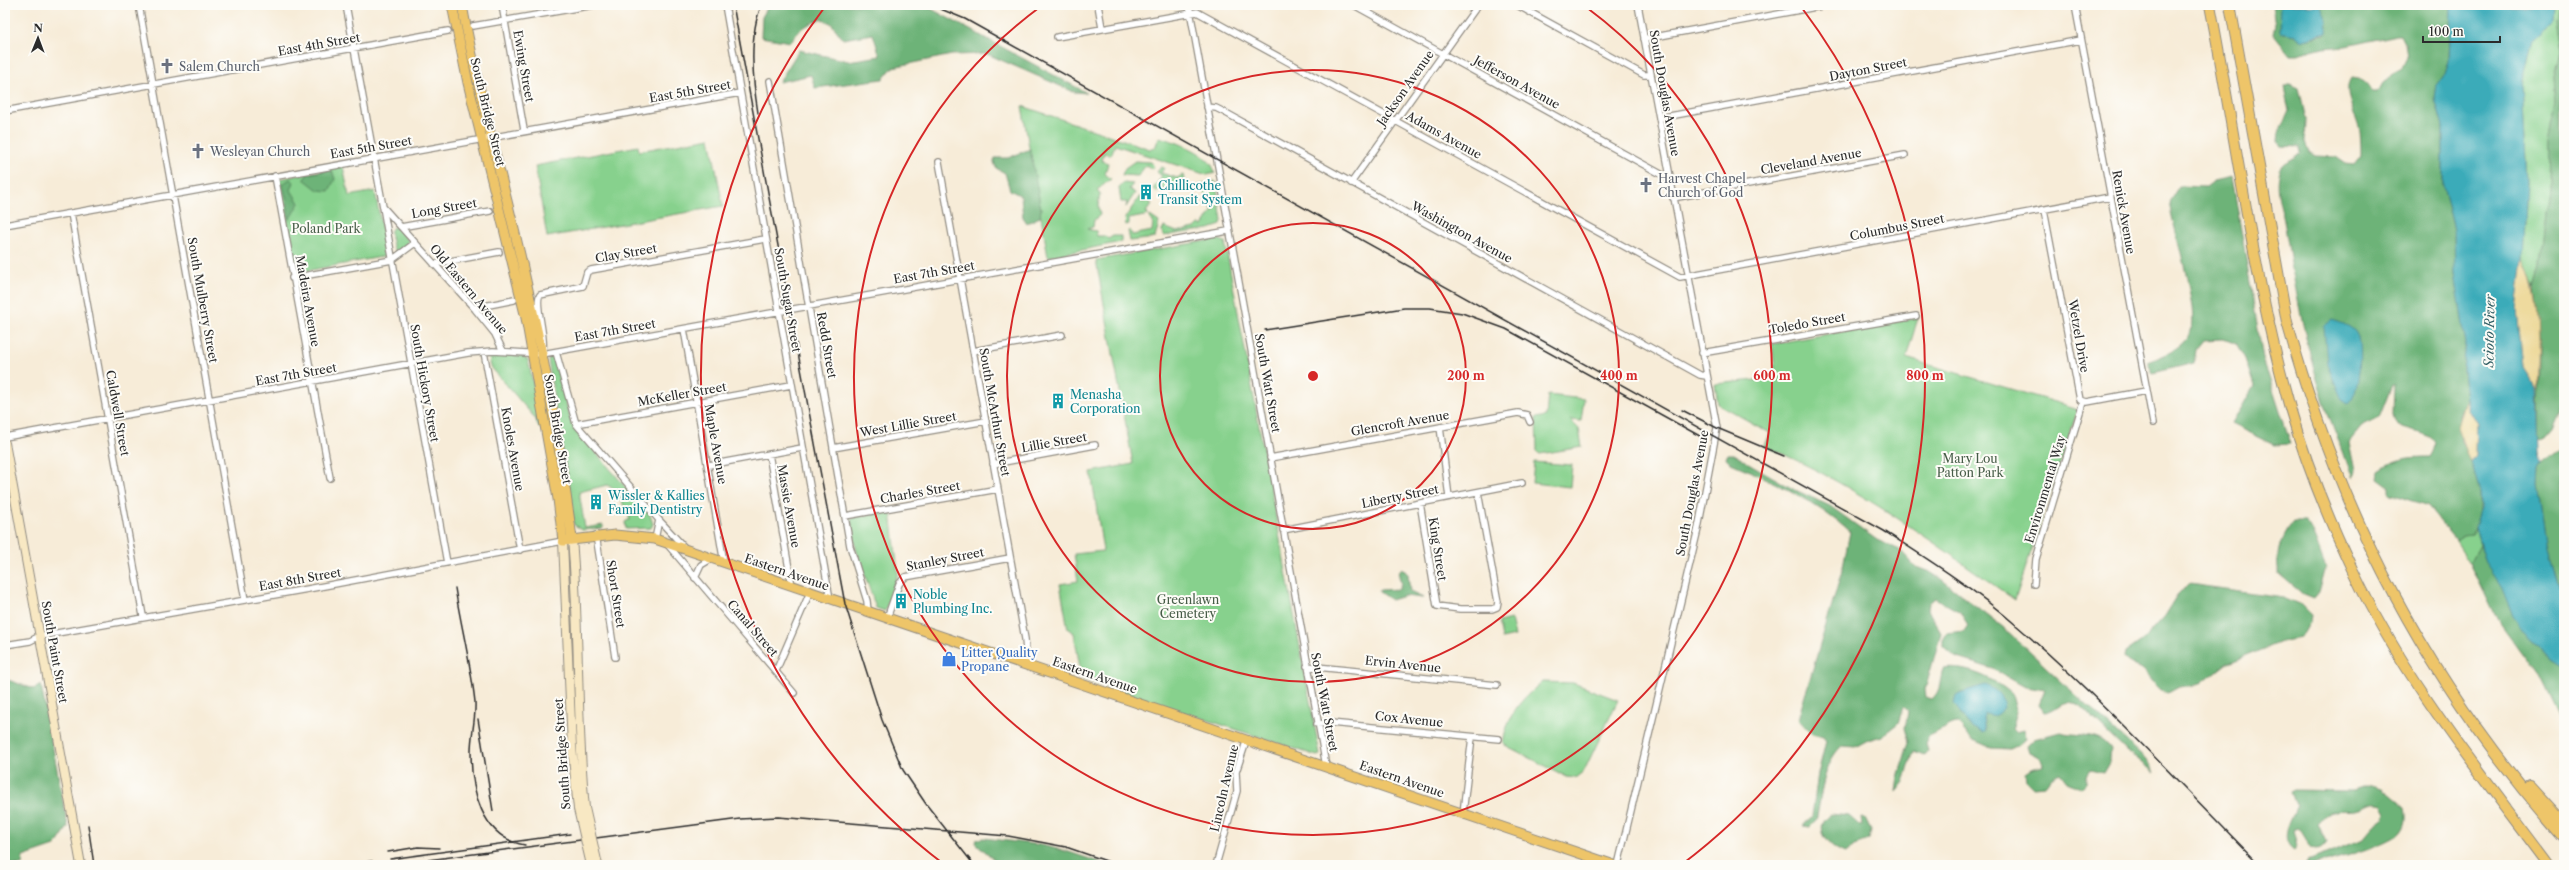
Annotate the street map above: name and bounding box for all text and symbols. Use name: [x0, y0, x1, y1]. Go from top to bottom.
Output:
north arrow: [18, 18, 58, 58]
scale bar: [2423, 18, 2500, 44]
text: N: [33, 21, 44, 35]
text: 100 m: [2429, 24, 2464, 39]
street label: East 4th Street: [277, 29, 362, 59]
street label: Ewing Street: [510, 29, 538, 104]
street label: South Douglas Avenue: [1646, 29, 1684, 158]
street label: Jackson Avenue: [1372, 47, 1437, 130]
street label: Jefferson Avenue: [1470, 51, 1563, 112]
street label: Dayton Street: [1828, 54, 1909, 84]
street label: South Bridge Street: [467, 56, 509, 169]
church icon: Salem Church: [158, 57, 176, 75]
place label: Salem Church: [179, 59, 260, 74]
street label: East 5th Street: [648, 76, 733, 106]
street label: Adams Avenue: [1403, 108, 1485, 162]
street label: East 5th Street: [329, 132, 414, 162]
church icon: Wesleyan Church: [189, 142, 207, 160]
place label: Wesleyan Church: [209, 144, 311, 159]
street label: Cleveland Avenue: [1759, 145, 1863, 177]
street label: Renick Avenue: [2109, 169, 2139, 255]
place label: Harvest Chapel Church of God: [1658, 171, 1746, 200]
church icon: Harvest Chapel Church of God: [1637, 176, 1655, 194]
place label: Chillicothe Transit System: [1158, 178, 1242, 207]
building icon: Chillicothe Transit System: [1137, 183, 1155, 201]
street label: Long Street: [410, 195, 479, 221]
street label: Washington Avenue: [1408, 198, 1515, 266]
street label: Columbus Street: [1849, 210, 1946, 244]
park label: Poland Park: [292, 221, 362, 236]
street label: South Mulberry Street: [185, 236, 222, 365]
street label: Clay Street: [594, 240, 659, 266]
street label: Old Eastern Avenue: [427, 241, 511, 337]
street label: South Sugar Street: [771, 246, 805, 354]
street label: Madeira Avenue: [293, 254, 323, 348]
street label: East 7th Street: [892, 257, 976, 287]
water label: Scioto River: [2480, 293, 2498, 369]
street label: Wetzel Drive: [2065, 297, 2093, 374]
street label: Toledo Street: [1768, 309, 1847, 337]
street label: Redd Street: [814, 311, 840, 380]
street label: East 7th Street: [573, 315, 657, 345]
street label: South Hickory Street: [407, 323, 443, 444]
street label: South Watt Street: [1252, 332, 1284, 435]
street label: South McArthur Street: [976, 347, 1014, 478]
street label: East 7th Street: [254, 359, 338, 389]
text: 200 m: [1447, 368, 1485, 383]
text: 400 m: [1600, 368, 1638, 383]
text: 600 m: [1753, 368, 1791, 383]
text: 800 m: [1906, 368, 1944, 383]
street label: Caldwell Street: [103, 369, 133, 458]
centre of rings: [1306, 369, 1320, 383]
street label: South Bridge Street: [541, 373, 575, 486]
street label: McKeller Street: [636, 379, 728, 409]
place label: Menasha Corporation: [1070, 387, 1141, 416]
building icon: Menasha Corporation: [1049, 392, 1067, 410]
street label: Maple Avenue: [702, 403, 731, 486]
street label: Knoles Avenue: [498, 406, 528, 492]
street label: Glencroft Avenue: [1350, 407, 1451, 439]
street label: West Lillie Street: [858, 408, 958, 440]
street label: South Douglas Avenue: [1672, 428, 1712, 557]
street label: Lillie Street: [1020, 429, 1089, 455]
street label: Environmental Way: [2021, 433, 2069, 545]
park label: Mary Lou Patton Park: [1937, 451, 2004, 480]
street label: Massie Avenue: [774, 463, 804, 549]
street label: Charles Street: [879, 477, 962, 506]
street label: Liberty Street: [1360, 481, 1441, 511]
place label: Wissler & Kallies Family Dentistry: [607, 488, 705, 517]
building icon: Wissler & Kallies Family Dentistry: [587, 493, 605, 511]
street label: King Street: [1426, 516, 1451, 583]
street label: Stanley Street: [905, 544, 986, 574]
street label: Eastern Avenue: [743, 550, 832, 594]
street label: Short Street: [603, 559, 629, 630]
street label: East 8th Street: [258, 564, 343, 594]
place label: Noble Plumbing Inc.: [913, 587, 992, 616]
building icon: Noble Plumbing Inc.: [892, 592, 910, 610]
park label: Greenlawn Cemetery: [1157, 592, 1220, 621]
street label: Canal Street: [724, 597, 782, 660]
street label: South Paint Street: [39, 600, 72, 705]
place label: Litter Quality Propane: [961, 645, 1038, 674]
shop icon: Litter Quality Propane: [940, 650, 958, 668]
street label: South Watt Street: [1308, 651, 1342, 754]
street label: Eastern Avenue: [1051, 653, 1140, 697]
street label: Ervin Avenue: [1364, 653, 1442, 675]
street label: South Bridge Street: [551, 697, 573, 810]
street label: Cox Avenue: [1374, 708, 1444, 730]
street label: Lincoln Avenue: [1207, 743, 1241, 833]
street label: Eastern Avenue: [1358, 757, 1447, 801]

